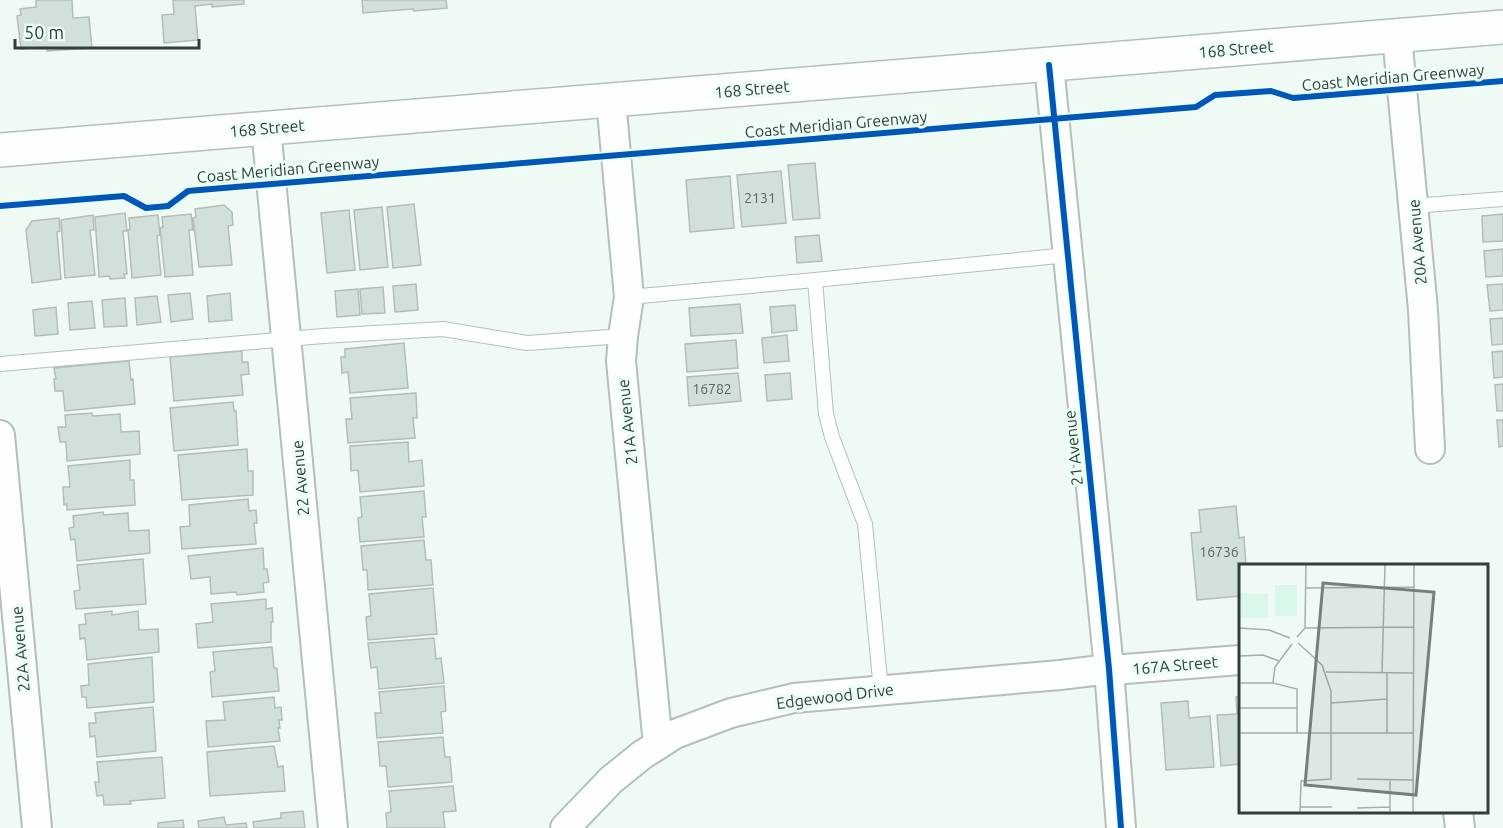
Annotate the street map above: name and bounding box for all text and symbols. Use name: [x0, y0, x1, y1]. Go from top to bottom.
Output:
scale bar: [15, 12, 200, 50]
text: 50 m: [24, 22, 64, 42]
street label: 168 Street: [1198, 37, 1275, 61]
street label: Coast Meridian Greenway: [1301, 60, 1485, 94]
street label: 168 Street: [714, 77, 791, 101]
street label: Coast Meridian Greenway: [744, 107, 928, 141]
street label: 168 Street: [229, 116, 306, 140]
street label: Coast Meridian Greenway: [196, 152, 380, 186]
house number: 2131: [744, 190, 776, 206]
street label: 20A Avenue: [1404, 198, 1430, 286]
street label: 21A Avenue: [614, 378, 640, 466]
house number: 16782: [692, 381, 732, 397]
street label: 21 Avenue: [1060, 409, 1086, 487]
street label: 22 Avenue: [288, 440, 312, 516]
house number: 16736: [1199, 544, 1239, 560]
inset map: [1239, 564, 1488, 813]
street label: 22A Avenue: [7, 605, 33, 693]
street label: 167A Street: [1131, 652, 1219, 678]
street label: Edgewood Drive: [775, 680, 895, 712]

